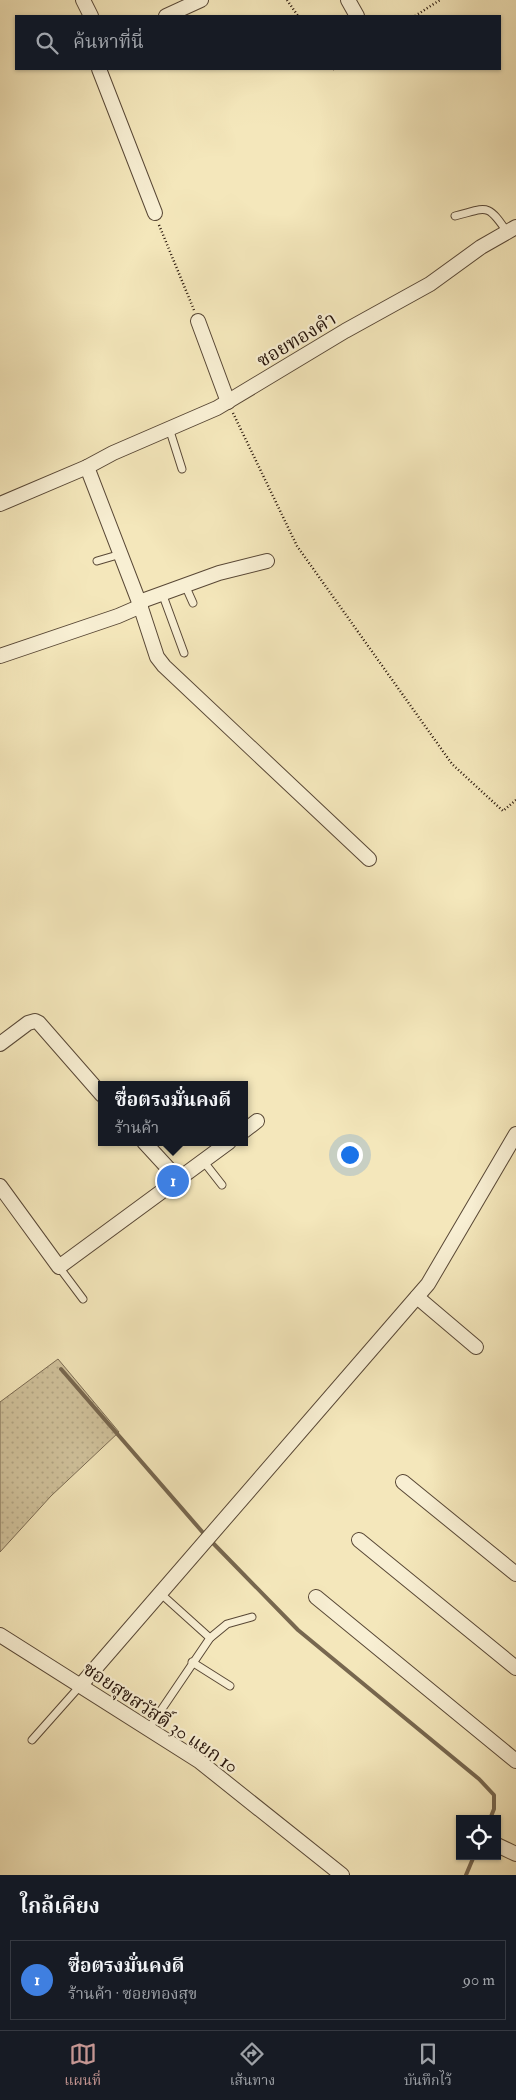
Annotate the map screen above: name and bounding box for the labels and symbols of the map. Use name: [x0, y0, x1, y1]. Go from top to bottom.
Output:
street label: ซอยทองคำ: [253, 307, 341, 373]
your location: [337, 1142, 363, 1168]
pin: 1: [157, 1162, 189, 1200]
street label: ซอยสุขสวัสดิ์ 30 แยก 10: [78, 1655, 244, 1779]

